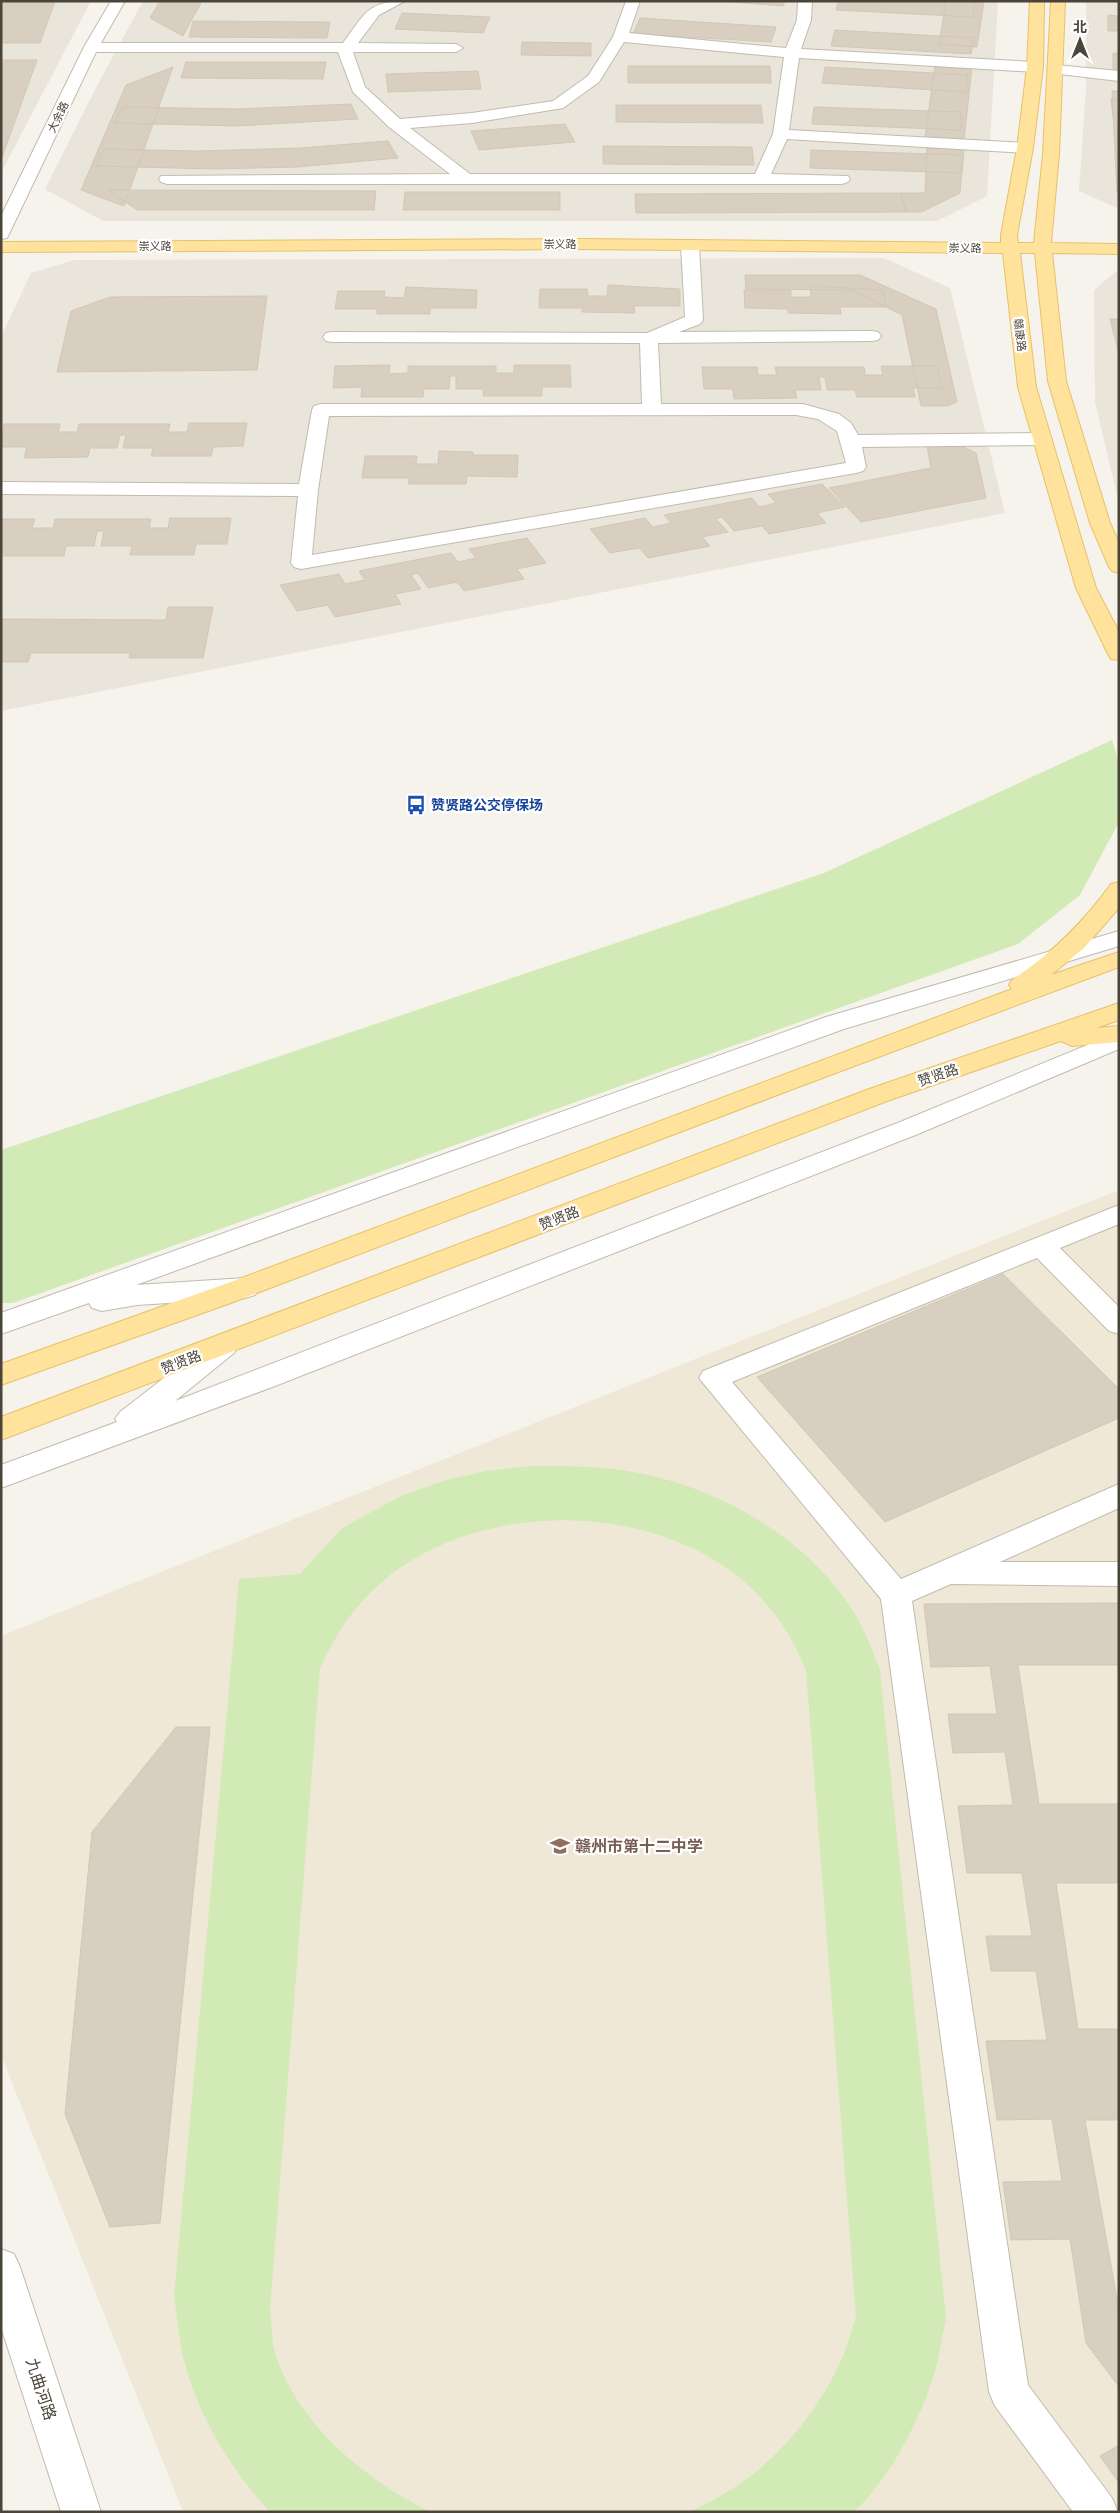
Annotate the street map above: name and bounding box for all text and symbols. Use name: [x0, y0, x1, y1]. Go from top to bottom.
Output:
north arrow: [1055, 15, 1105, 65]
text: 北: [1073, 18, 1087, 36]
street label: 大余路: [44, 99, 72, 135]
street label: 崇义路: [544, 237, 577, 251]
street label: 崇义路: [139, 239, 172, 253]
street label: 崇义路: [948, 241, 982, 255]
street label: 赣康路: [1011, 318, 1029, 352]
bus stop icon: 赞贤路公交停保场: [405, 794, 427, 816]
place label: 赞贤路公交停保场: [431, 796, 543, 814]
street label: 赞贤路: [915, 1060, 961, 1090]
street label: 赞贤路: [536, 1202, 582, 1234]
street label: 赞贤路: [158, 1346, 204, 1378]
school or university icon: 赣州市第十二中学: [549, 1835, 571, 1857]
place label: 赣州市第十二中学: [575, 1837, 703, 1856]
street label: 九曲河路: [22, 2356, 60, 2422]

